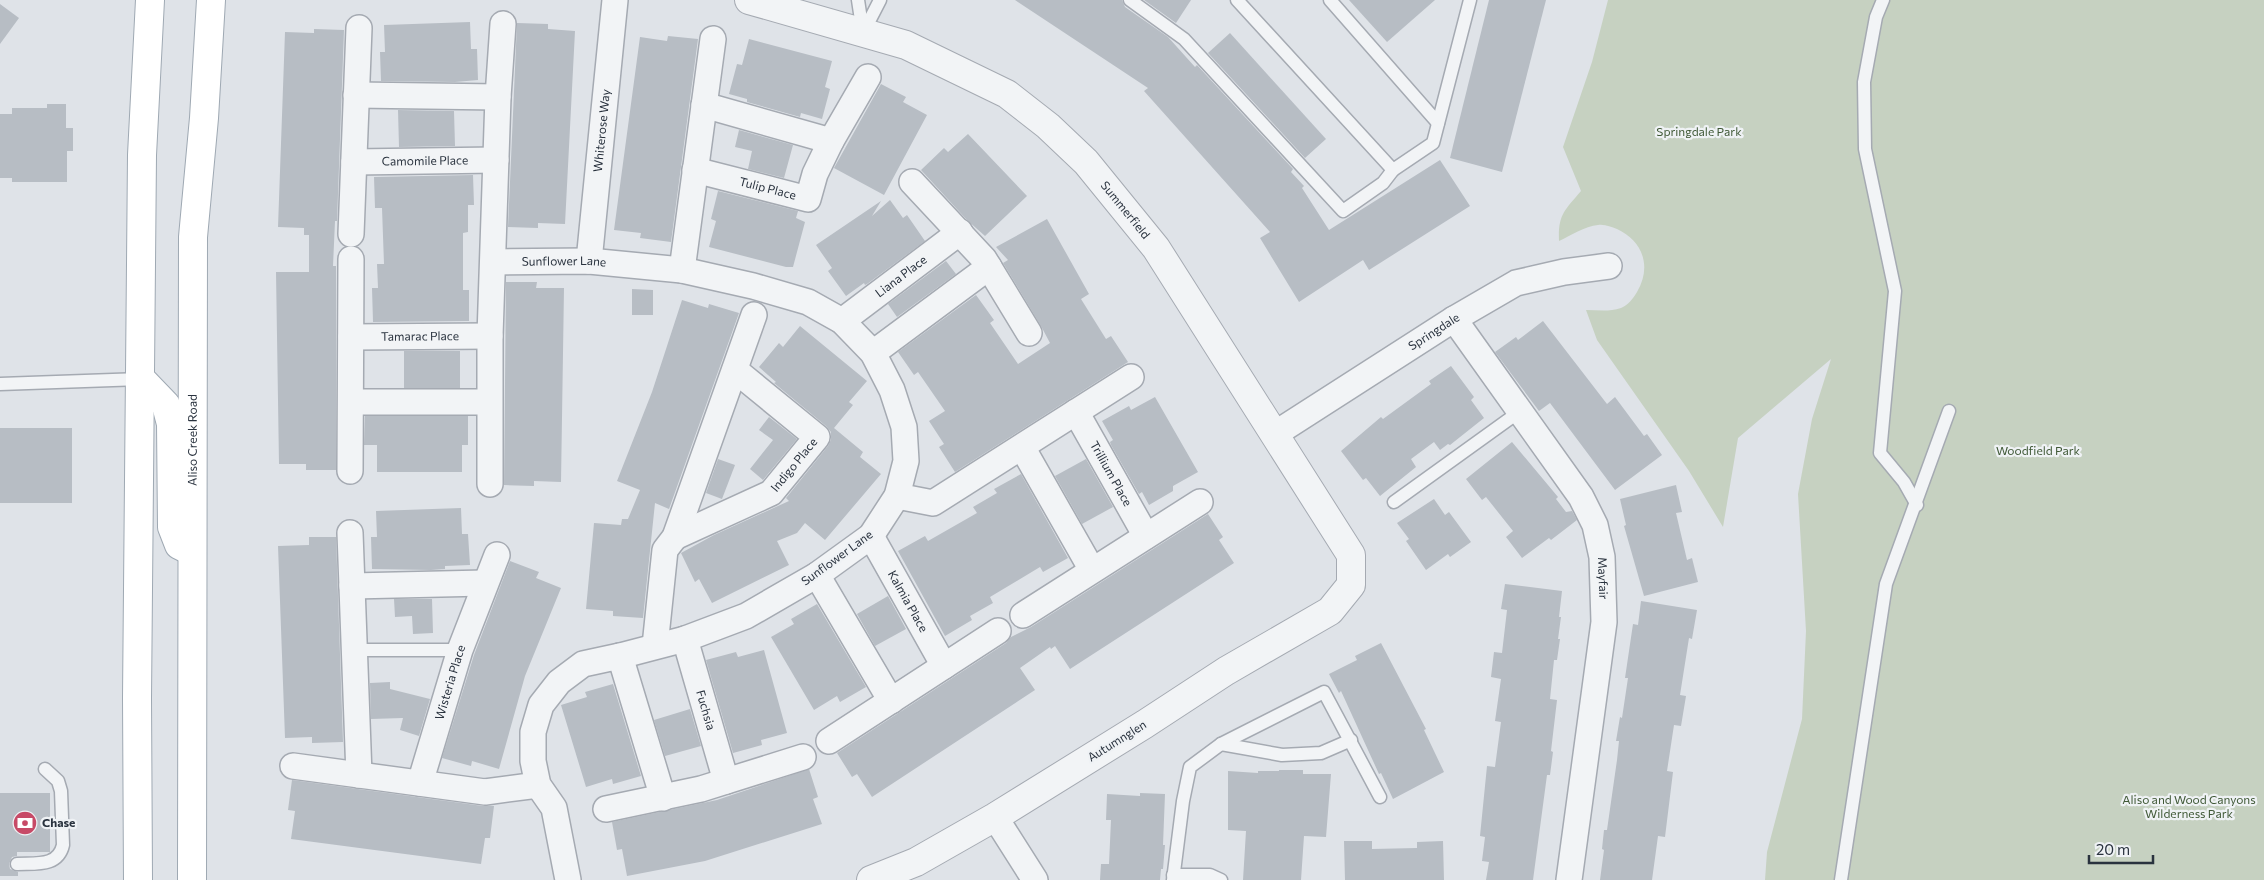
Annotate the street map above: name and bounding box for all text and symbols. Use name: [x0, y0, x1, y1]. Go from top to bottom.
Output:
street label: Whiterose Way: [590, 88, 612, 173]
park label: Springdale Park: [1656, 124, 1742, 138]
street label: Camomile Place: [382, 152, 468, 168]
street label: Tulip Place: [738, 174, 798, 202]
street label: Summerfield: [1098, 178, 1154, 241]
street label: Liana Place: [872, 252, 929, 300]
street label: Sunflower Lane: [522, 253, 607, 269]
street label: Springdale: [1405, 309, 1462, 353]
street label: Tamarac Place: [381, 328, 459, 343]
street label: Aliso Creek Road: [185, 394, 199, 486]
street label: Indigo Place: [767, 435, 819, 494]
street label: Trillium Place: [1088, 438, 1136, 508]
park label: Woodfield Park: [1996, 443, 2081, 457]
street label: Sunflower Lane: [798, 527, 875, 588]
street label: Mayfair: [1596, 557, 1611, 600]
street label: Kalmia Place: [886, 568, 932, 634]
street label: Wisteria Place: [431, 643, 467, 721]
street label: Fuchsia: [694, 688, 719, 732]
street label: Autumnglen: [1085, 717, 1148, 764]
park label: Aliso and Wood Canyons Wilderness Park: [2122, 792, 2256, 820]
bank icon: Chase: [12, 810, 38, 836]
place label: Chase: [42, 815, 75, 829]
scale bar: [2089, 832, 2153, 864]
text: 20 m: [2096, 840, 2130, 858]

